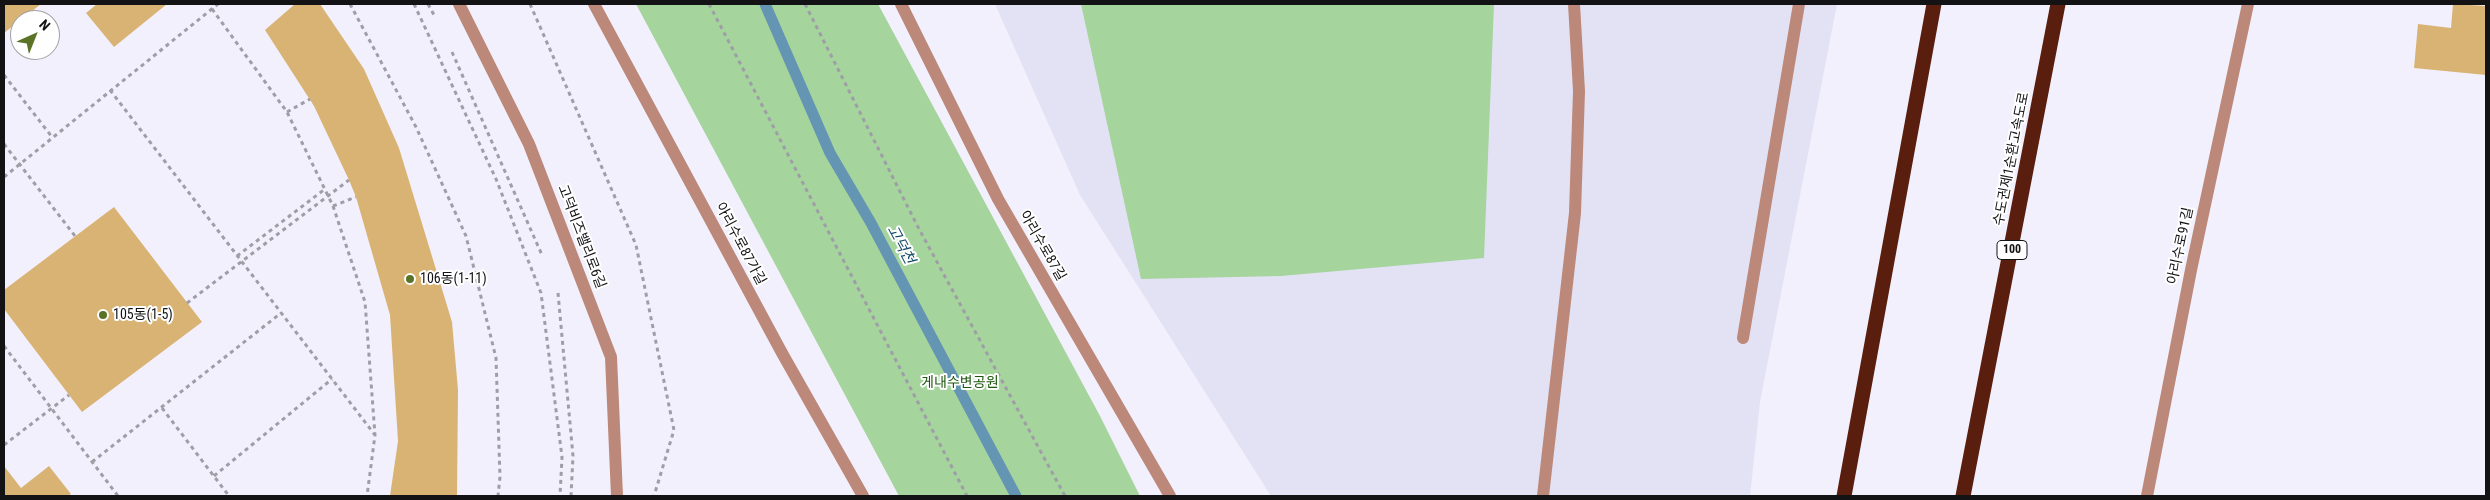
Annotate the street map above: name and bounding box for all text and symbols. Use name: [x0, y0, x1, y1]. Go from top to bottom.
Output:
north arrow: [10, 10, 60, 60]
text: N: [36, 16, 53, 34]
street label: 수도권제1순환고속도로: [1991, 91, 2033, 227]
street label: 고덕비즈밸리로6길: [553, 183, 609, 291]
street label: 아리수로87가길: [711, 200, 769, 288]
street label: 아리수로91길: [2165, 206, 2197, 286]
street label: 아리수로87길: [1015, 208, 1069, 284]
water label: 고덕천: [882, 222, 918, 268]
road number: 100: [1997, 240, 2027, 260]
place label: 106동(1-11): [420, 271, 487, 287]
marker: 106동(1-11): [404, 273, 416, 285]
place label: 105동(1-5): [113, 307, 173, 323]
marker: 105동(1-5): [97, 309, 109, 321]
park label: 게내수변공원: [921, 375, 999, 391]

